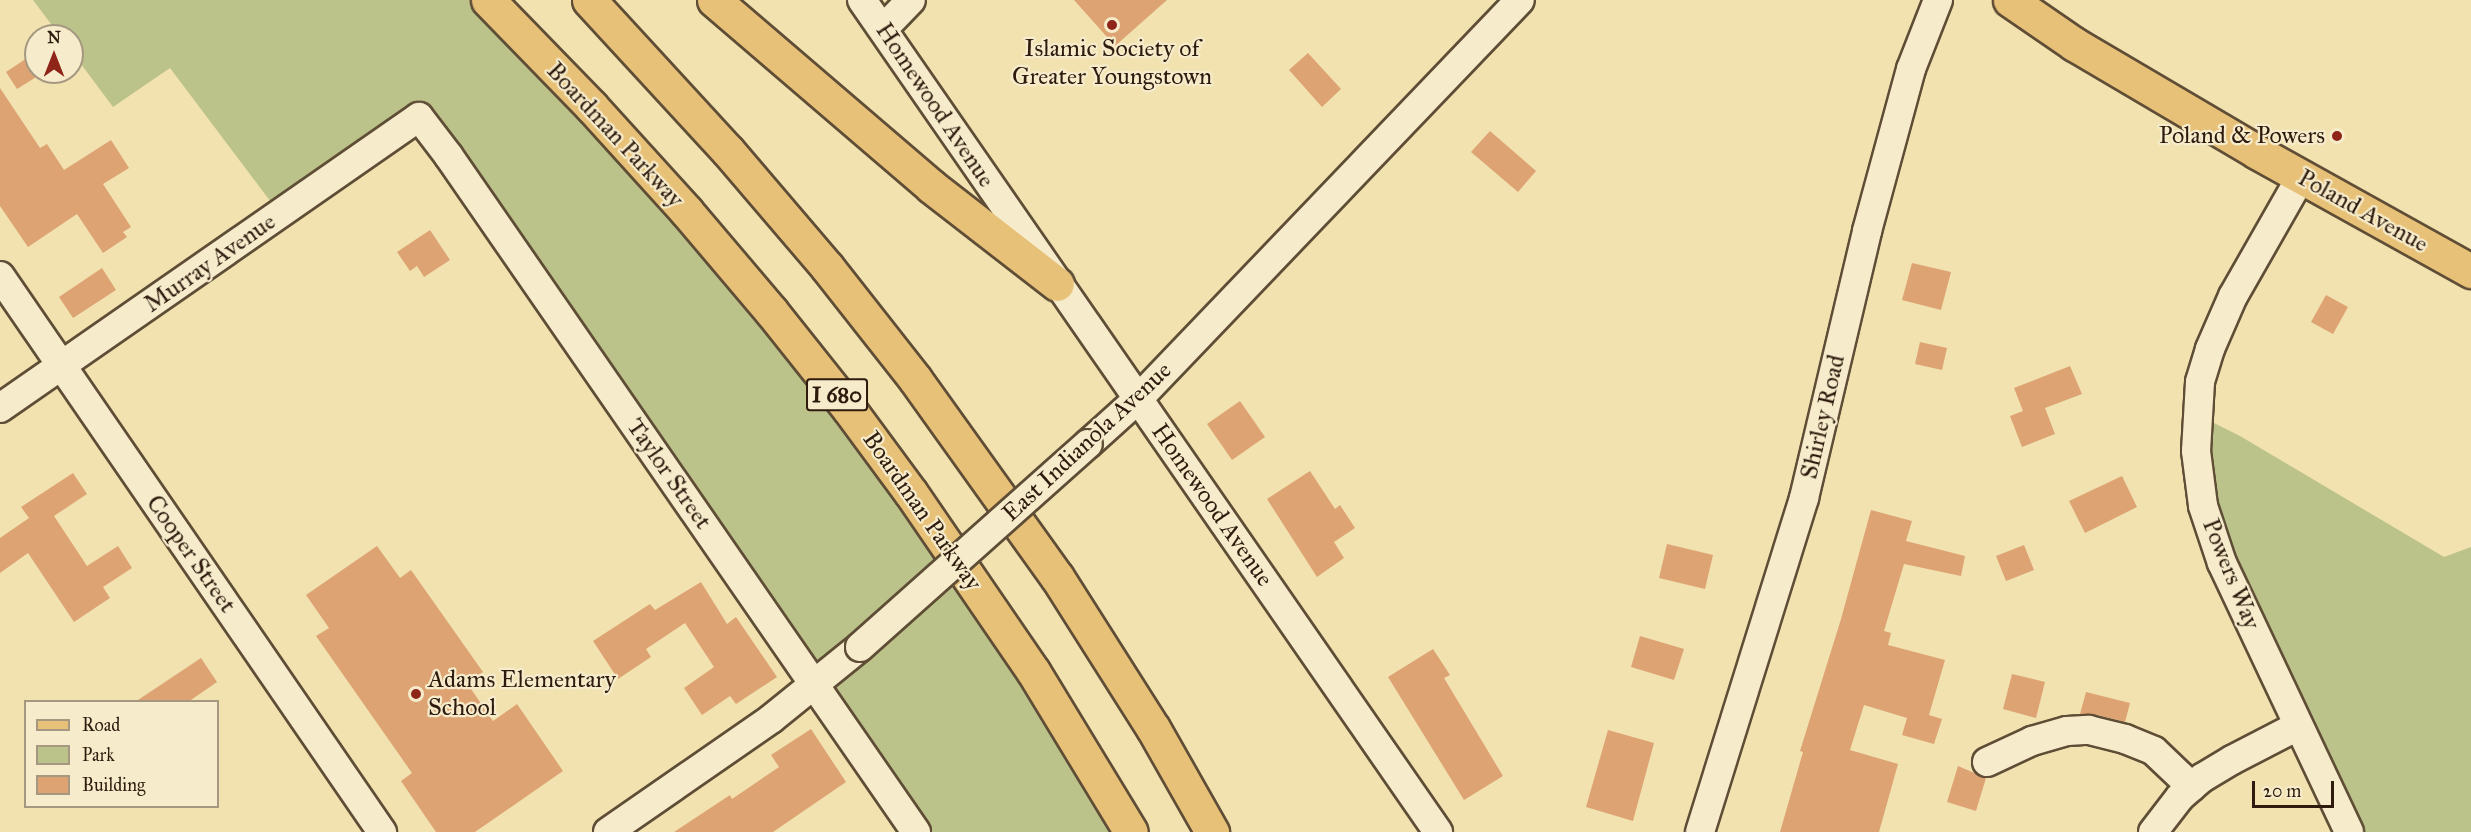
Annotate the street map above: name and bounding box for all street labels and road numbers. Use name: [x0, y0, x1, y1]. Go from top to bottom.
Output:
street label: Homewood Avenue: [869, 17, 1001, 193]
street label: Boardman Parkway: [540, 57, 690, 213]
street label: Poland Avenue: [2293, 163, 2433, 259]
street label: Murray Avenue: [139, 207, 281, 319]
street label: Shirley Road: [1795, 352, 1851, 482]
street label: East Indianola Avenue: [996, 356, 1178, 528]
road number: I 680: [806, 376, 868, 414]
street label: Taylor Street: [620, 413, 718, 535]
street label: Homewood Avenue: [1145, 418, 1279, 592]
street label: Boardman Parkway: [856, 426, 988, 596]
street label: Cooper Street: [140, 490, 242, 618]
street label: Powers Way: [2196, 515, 2266, 633]

